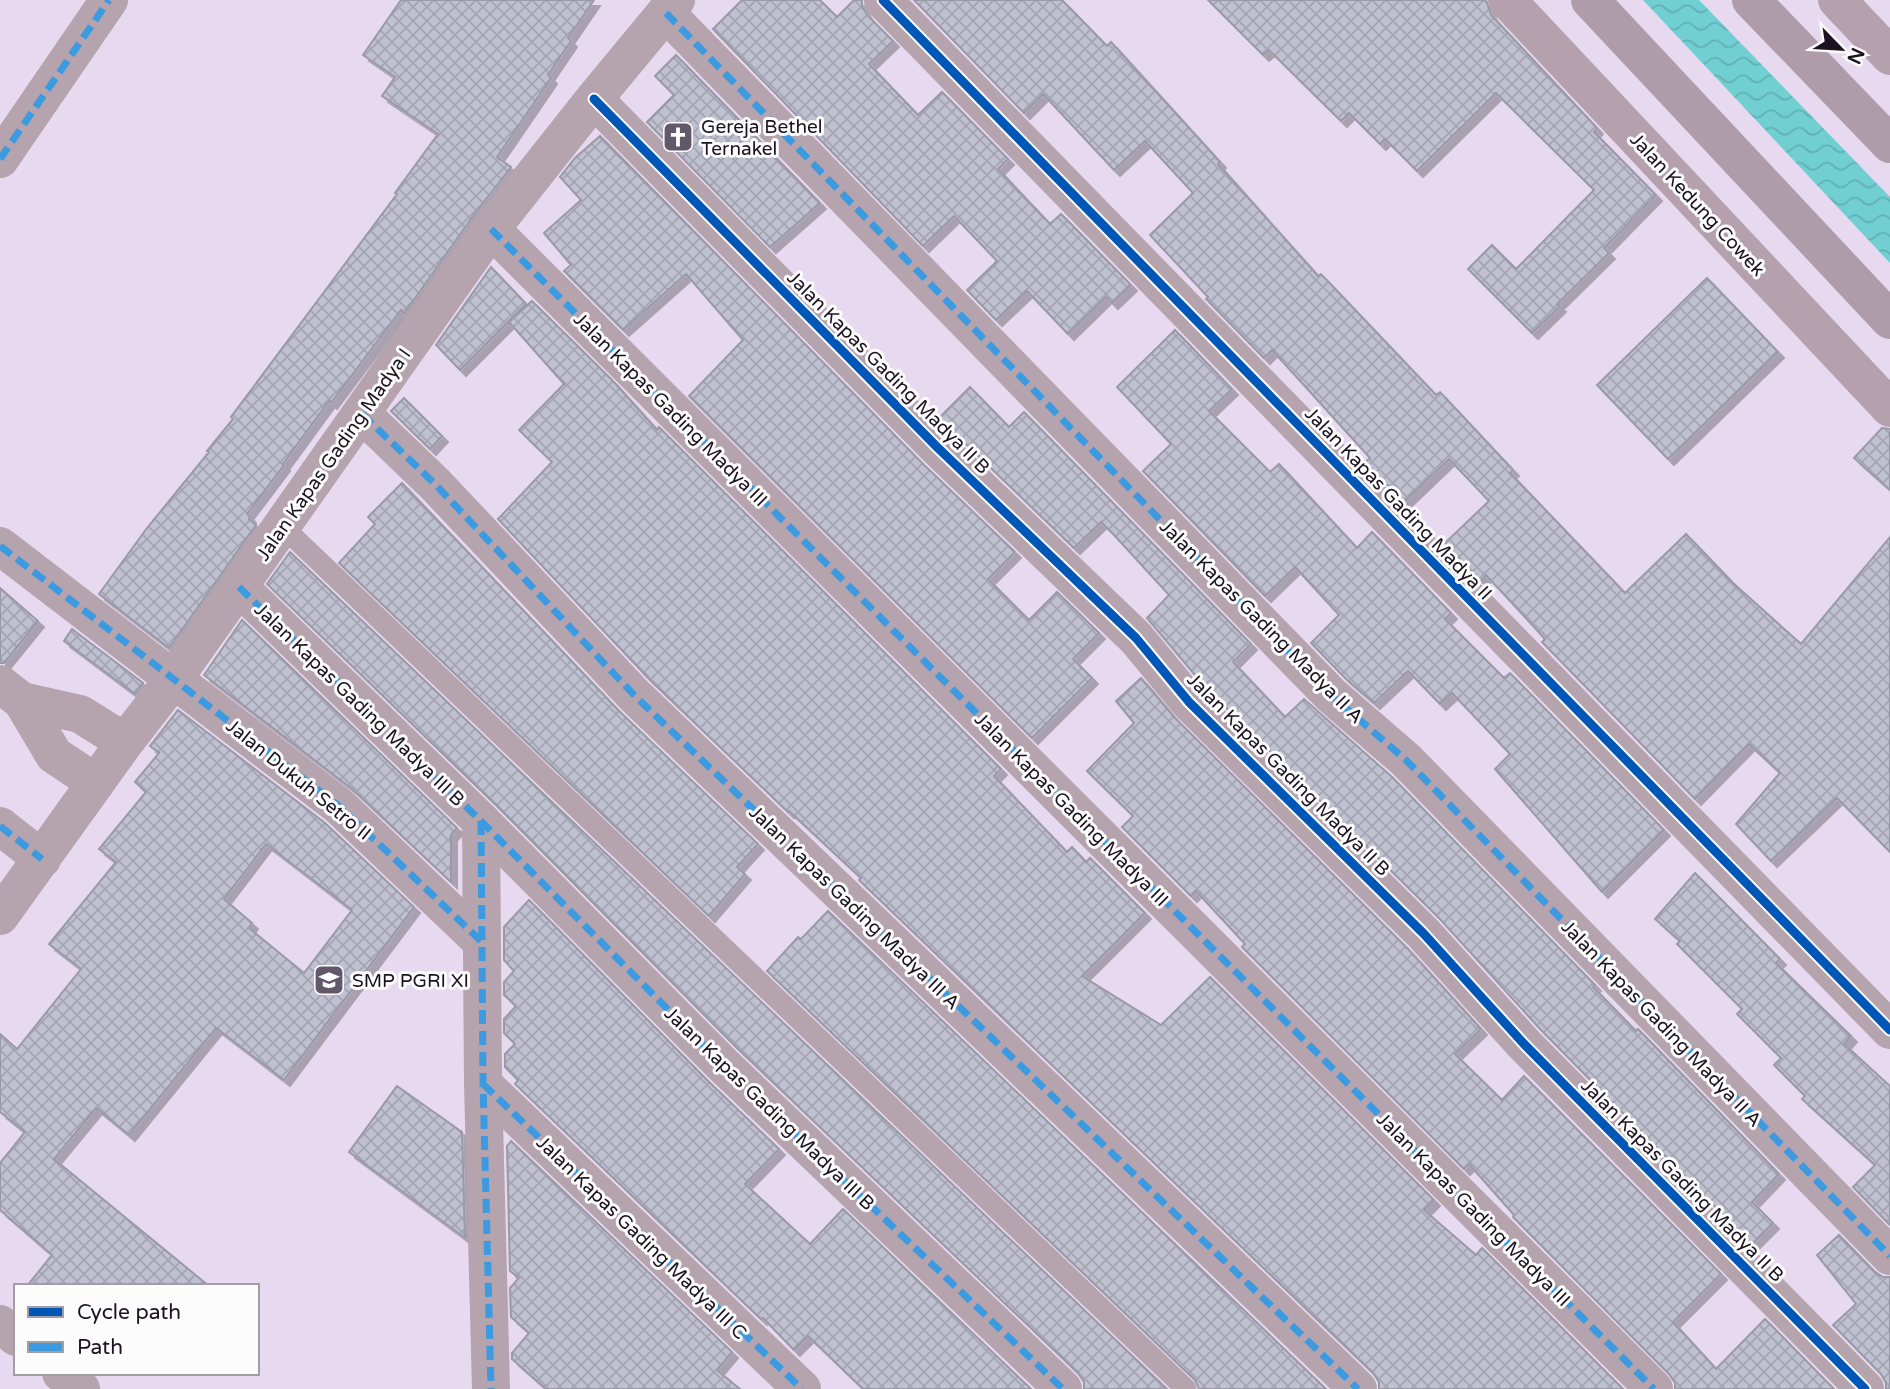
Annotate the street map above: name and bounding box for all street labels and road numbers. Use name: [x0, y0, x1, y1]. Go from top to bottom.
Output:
street label: Jalan Kedung Cowek: [1625, 129, 1769, 281]
street label: Jalan Kapas Gading Madya II B: [782, 267, 994, 479]
street label: Jalan Kapas Gading Madya III: [569, 308, 772, 511]
street label: Jalan Kapas Gading Madya I: [252, 344, 416, 565]
street label: Jalan Kapas Gading Madya II: [1300, 403, 1496, 605]
street label: Jalan Kapas Gading Madya II A: [1155, 515, 1368, 728]
street label: Jalan Kapas Gading Madya III B: [250, 599, 469, 811]
street label: Jalan Kapas Gading Madya II B: [1182, 669, 1394, 881]
street label: Jalan Kapas Gading Madya III: [970, 708, 1173, 911]
street label: Jalan Dukuh Setro II: [222, 715, 375, 845]
street label: Jalan Kapas Gading Madya III A: [745, 801, 964, 1014]
street label: Jalan Kapas Gading Madya II A: [1557, 916, 1766, 1132]
street label: Jalan Kapas Gading Madya III B: [660, 1003, 879, 1215]
street label: Jalan Kapas Gading Madya II B: [1576, 1075, 1788, 1287]
street label: Jalan Kapas Gading Madya III: [1372, 1108, 1575, 1311]
street label: Jalan Kapas Gading Madya III C: [532, 1132, 751, 1344]

